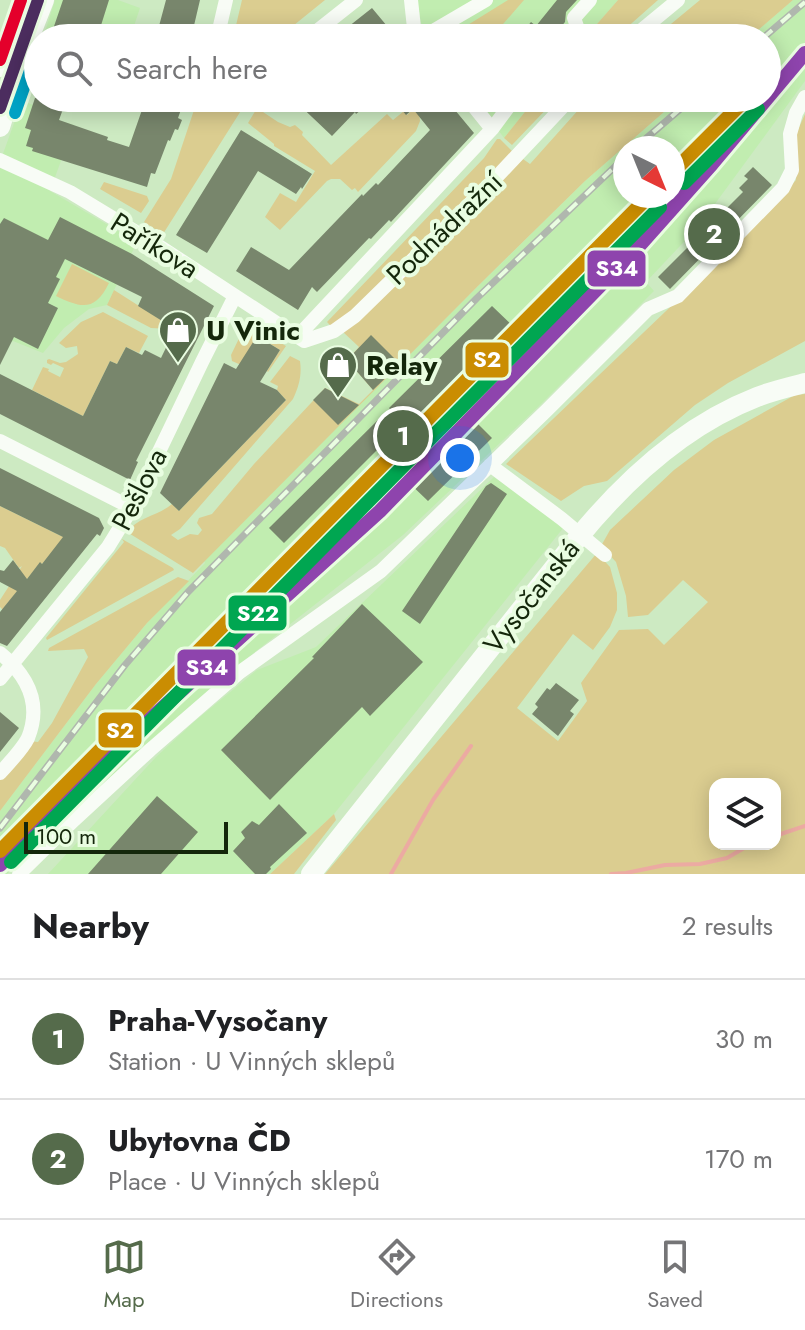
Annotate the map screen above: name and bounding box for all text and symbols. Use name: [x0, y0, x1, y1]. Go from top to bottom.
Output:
search box: [24, 24, 781, 112]
icon: search: [52, 46, 96, 90]
text: Search here: [116, 47, 268, 90]
north arrow: [613, 136, 685, 208]
street label: Podnádražní: [377, 161, 513, 294]
street label: Paříkova: [103, 202, 207, 289]
pin: 2: [688, 204, 740, 264]
line badge: S34: [586, 249, 647, 288]
text: S34: [596, 252, 638, 284]
shop icon: U Vinic: [157, 309, 199, 364]
place label: U Vinic: [206, 310, 300, 351]
line badge: S2: [464, 341, 510, 379]
text: S2: [473, 343, 501, 375]
shop icon: Relay: [317, 344, 359, 399]
place label: Relay: [366, 345, 438, 386]
pin: 1: [377, 406, 429, 466]
your location: [440, 438, 480, 478]
street label: Pešlova: [101, 441, 178, 537]
street label: Vysočanská: [473, 530, 589, 663]
line badge: S22: [227, 594, 288, 632]
text: S22: [237, 597, 279, 629]
line badge: S34: [176, 648, 237, 687]
text: S34: [186, 651, 228, 683]
line badge: S2: [97, 711, 143, 749]
text: S2: [106, 714, 134, 746]
map controls: [709, 778, 781, 850]
button: layers: [709, 778, 781, 850]
scale bar: [24, 818, 228, 854]
text: 100 m: [36, 820, 96, 852]
text: Nearby: [32, 902, 149, 951]
text: 2 results: [682, 907, 773, 945]
text: Praha-Vysočany: [108, 999, 327, 1042]
text: 1: [51, 1020, 65, 1058]
text: 30 m: [715, 1020, 773, 1058]
text: Station · U Vinných sklepů: [108, 1042, 395, 1080]
text: Ubytovna ČD: [108, 1119, 291, 1162]
text: 2: [49, 1140, 67, 1178]
text: 170 m: [704, 1140, 773, 1178]
text: Place · U Vinných sklepů: [108, 1162, 380, 1200]
tab: Map: [102, 1235, 146, 1315]
tab: Directions: [350, 1235, 443, 1315]
tab: Saved: [647, 1235, 703, 1315]

